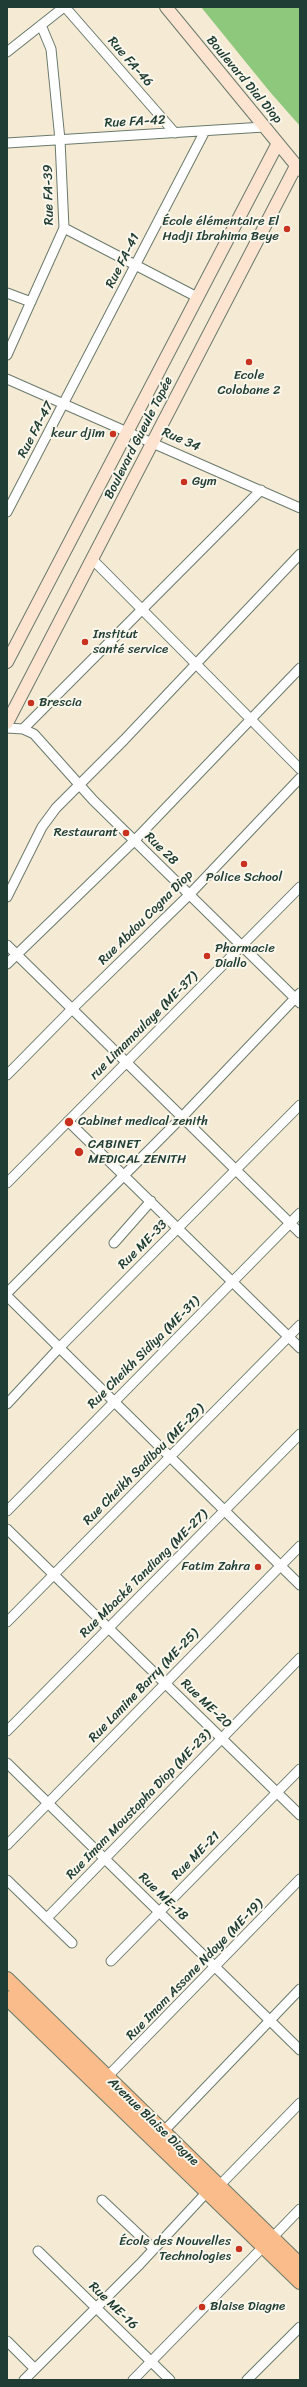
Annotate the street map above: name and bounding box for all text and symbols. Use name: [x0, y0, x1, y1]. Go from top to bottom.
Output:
street label: Boulevard Dial Diop: [203, 33, 285, 127]
street label: Rue FA-46: [104, 34, 156, 90]
street label: Rue FA-42: [104, 113, 166, 131]
street label: Rue FA-39: [41, 165, 57, 225]
place label: École élémentaire El Hadji Ibrahima Beye: [162, 214, 279, 245]
marker: École élémentaire El Hadji Ibrahima Beye: [282, 224, 292, 234]
street label: Rue FA-41: [103, 231, 143, 291]
marker: Ecole Colobane 2: [244, 357, 254, 367]
place label: Ecole Colobane 2: [217, 368, 281, 399]
street label: Boulevard Gueule Tapée: [101, 374, 177, 502]
street label: Rue FA-47: [15, 399, 57, 461]
street label: Rue 34: [159, 425, 203, 455]
place label: keur djim: [51, 426, 105, 442]
marker: keur djim: [108, 429, 118, 439]
place label: Gym: [192, 474, 217, 490]
marker: Gym: [179, 477, 189, 487]
place label: Institut santé service: [93, 627, 168, 658]
marker: Institut santé service: [80, 637, 90, 647]
place label: Brescia: [39, 695, 82, 711]
marker: Brescia: [26, 698, 36, 708]
place label: Restaurant: [54, 825, 118, 841]
marker: Restaurant: [121, 828, 131, 838]
street label: Rue 28: [141, 829, 181, 869]
marker: Police School: [239, 859, 249, 869]
street label: Rue Abdou Cogna Diop: [95, 867, 197, 969]
place label: Police School: [206, 870, 282, 886]
place label: Pharmacie Diallo: [215, 941, 275, 972]
marker: Pharmacie Diallo: [202, 951, 212, 961]
street label: rue Limamoulaye (ME-37): [87, 969, 201, 1083]
place label: Cabinet medical zenith: [78, 1114, 208, 1130]
marker: Cabinet medical zenith: [63, 1116, 75, 1128]
place label: CABINET MEDICAL ZENITH: [88, 1137, 186, 1168]
marker: CABINET MEDICAL ZENITH: [73, 1146, 85, 1158]
street label: Rue ME-33: [115, 1217, 171, 1273]
street label: Rue Cheikh Sidiya (ME-31): [85, 1294, 203, 1412]
street label: Rue Cheikh Sadibou (ME-29): [80, 1401, 208, 1529]
street label: Rue Mbacké Tandiang (ME-27): [77, 1507, 211, 1641]
place label: Fatim Zahra: [181, 1559, 250, 1575]
marker: Fatim Zahra: [253, 1562, 263, 1572]
street label: Rue Lamine Barry (ME-25): [86, 1626, 202, 1746]
street label: Rue ME-20: [177, 1676, 235, 1732]
street label: Rue Imam Moustapha Diop (ME-23): [63, 1727, 215, 1883]
street label: Rue ME-21: [169, 1829, 223, 1883]
street label: Rue ME-18: [135, 1870, 191, 1924]
street label: Rue Imam Assane Ndoye (ME-19): [123, 1896, 267, 2044]
street label: Avenue Blaise Diagne: [104, 2075, 202, 2169]
place label: École des Nouvelles Technologies: [119, 2234, 231, 2265]
marker: École des Nouvelles Technologies: [234, 2244, 244, 2254]
street label: Rue ME-16: [85, 2279, 141, 2333]
place label: Blaise Diagne: [210, 2299, 285, 2315]
marker: Blaise Diagne: [197, 2302, 207, 2312]

